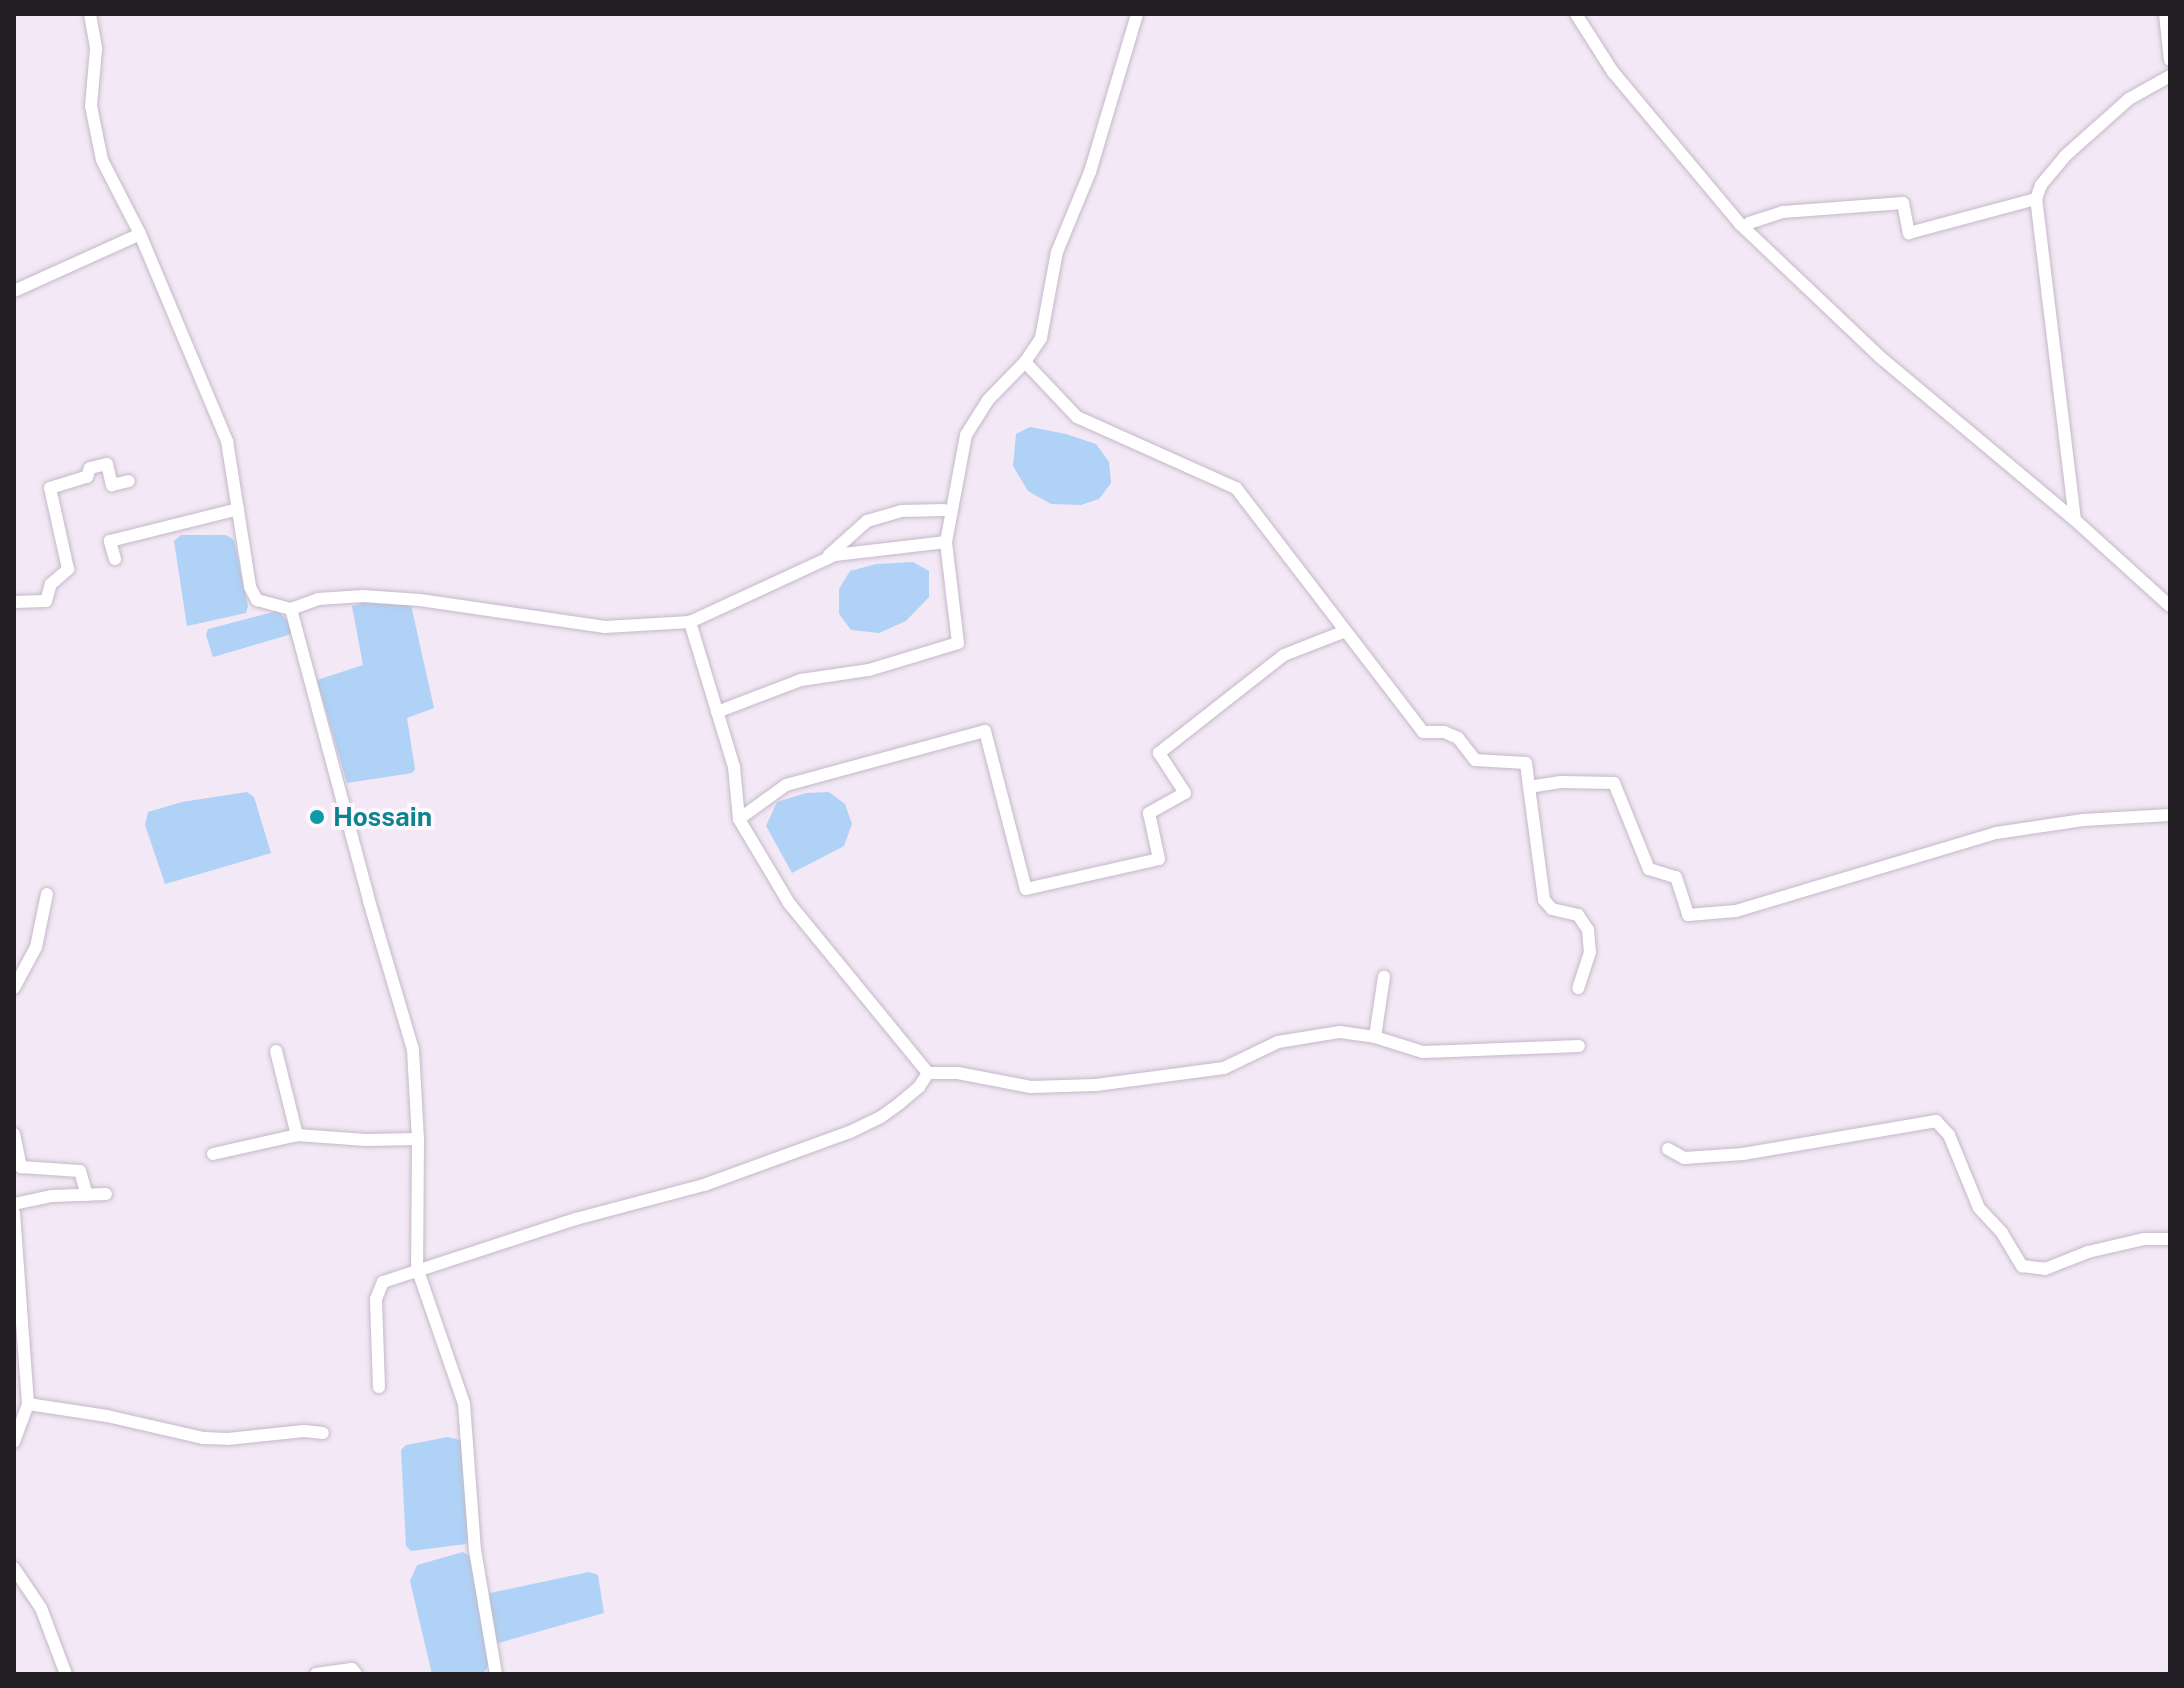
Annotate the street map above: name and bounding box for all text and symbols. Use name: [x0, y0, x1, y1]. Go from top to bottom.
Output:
place label: Hossain: [333, 801, 432, 833]
marker: Hossain: [308, 808, 326, 826]

